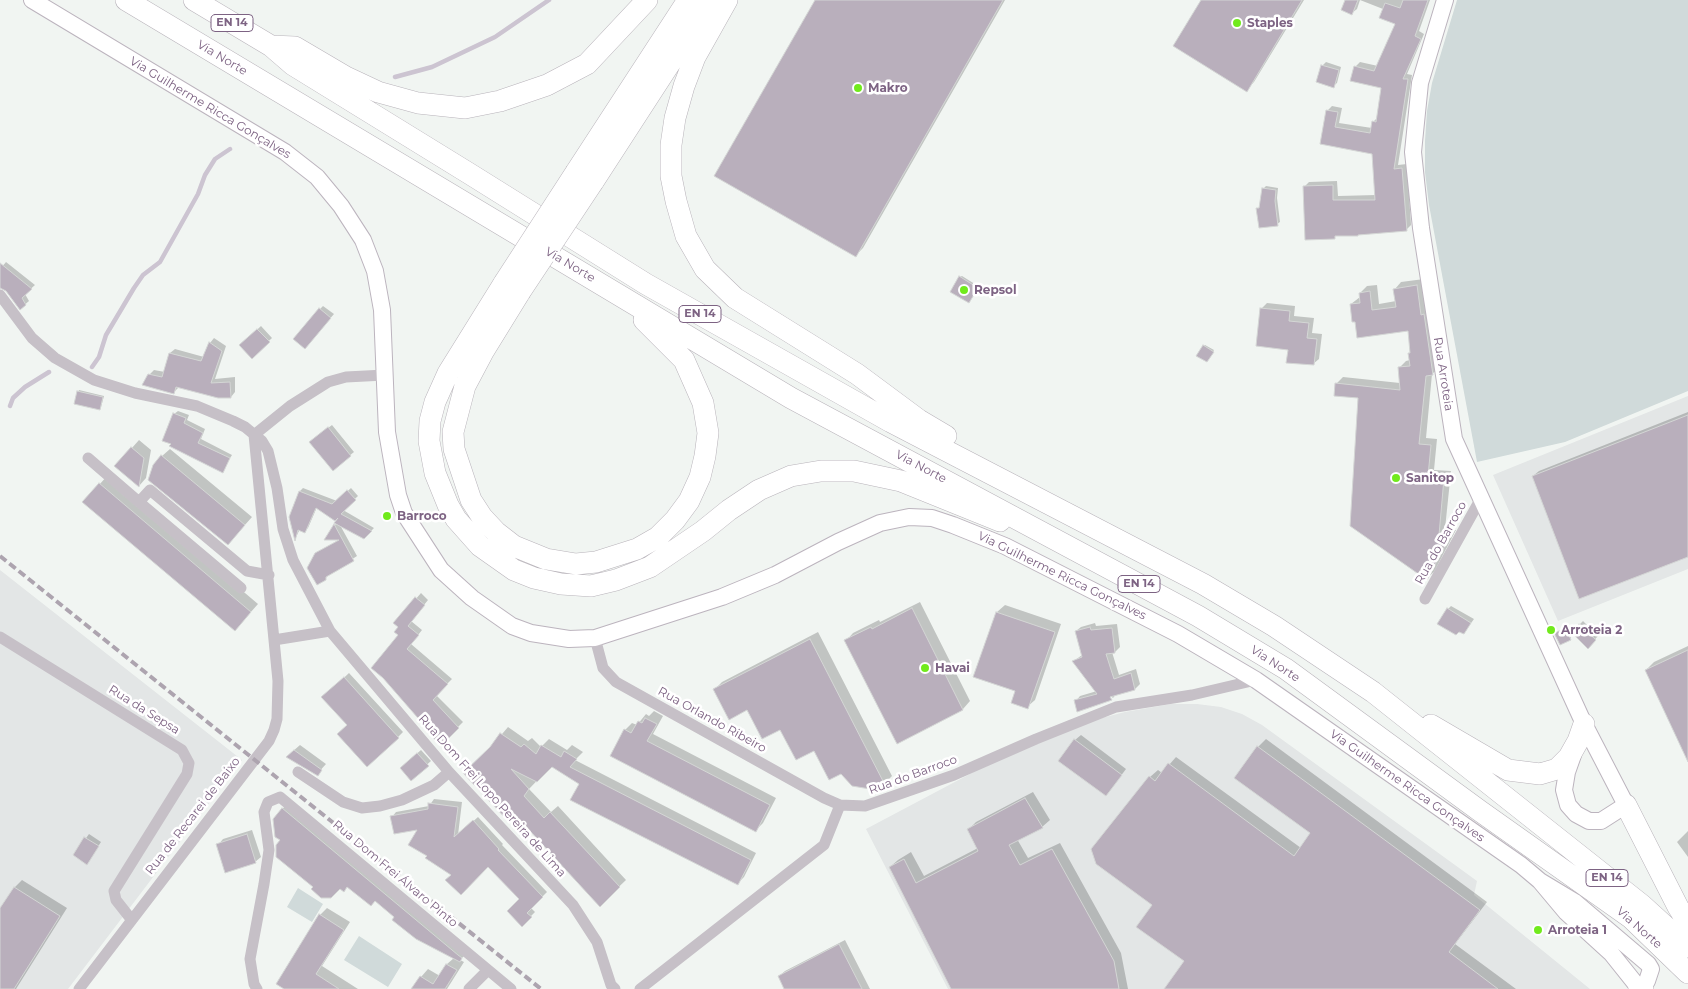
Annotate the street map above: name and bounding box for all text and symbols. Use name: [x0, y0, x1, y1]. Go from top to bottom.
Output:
road number: EN 14: [211, 14, 253, 32]
place label: Staples: [1247, 16, 1293, 30]
marker: Staples: [1231, 17, 1243, 29]
street label: Via Norte: [194, 37, 250, 79]
street label: Via Guilherme Ricca Gonçalves: [127, 54, 293, 162]
place label: Makro: [868, 81, 908, 95]
marker: Makro: [852, 82, 864, 94]
street label: Via Norte: [542, 244, 598, 286]
place label: Repsol: [974, 283, 1017, 297]
marker: Repsol: [958, 284, 970, 296]
road number: EN 14: [679, 306, 721, 322]
street label: Rua Arroteia: [1430, 336, 1456, 412]
street label: Via Norte: [893, 448, 949, 486]
place label: Sanitop: [1406, 471, 1454, 485]
marker: Sanitop: [1390, 472, 1402, 484]
street label: Rua do Barroco: [1412, 499, 1470, 587]
place label: Barroco: [397, 509, 447, 523]
marker: Barroco: [381, 510, 393, 522]
street label: Via Guilherme Ricca Gonçalves: [975, 529, 1149, 623]
road number: EN 14: [1118, 576, 1160, 592]
place label: Arroteia 2: [1561, 623, 1622, 637]
marker: Arroteia 2: [1545, 624, 1557, 636]
street label: Via Norte: [1248, 643, 1302, 685]
place label: Havai: [935, 661, 970, 675]
marker: Havai: [919, 662, 931, 674]
street label: Rua da Sepsa: [106, 682, 182, 738]
street label: Rua Orlando Ribeiro: [655, 684, 769, 756]
street label: Rua Dom Frei Lopo Pereira de Lima: [415, 712, 569, 880]
street label: Via Guilherme Ricca Gonçalves: [1327, 727, 1487, 845]
street label: Rua do Barroco: [867, 752, 959, 798]
street label: Rua de Recarei de Baixo: [143, 754, 243, 878]
street label: Rua Dom Frei Álvaro Pinto: [330, 817, 460, 931]
road number: EN 14: [1586, 870, 1628, 886]
street label: Via Norte: [1613, 904, 1665, 952]
place label: Arroteia 1: [1548, 923, 1607, 937]
marker: Arroteia 1: [1532, 924, 1544, 936]

